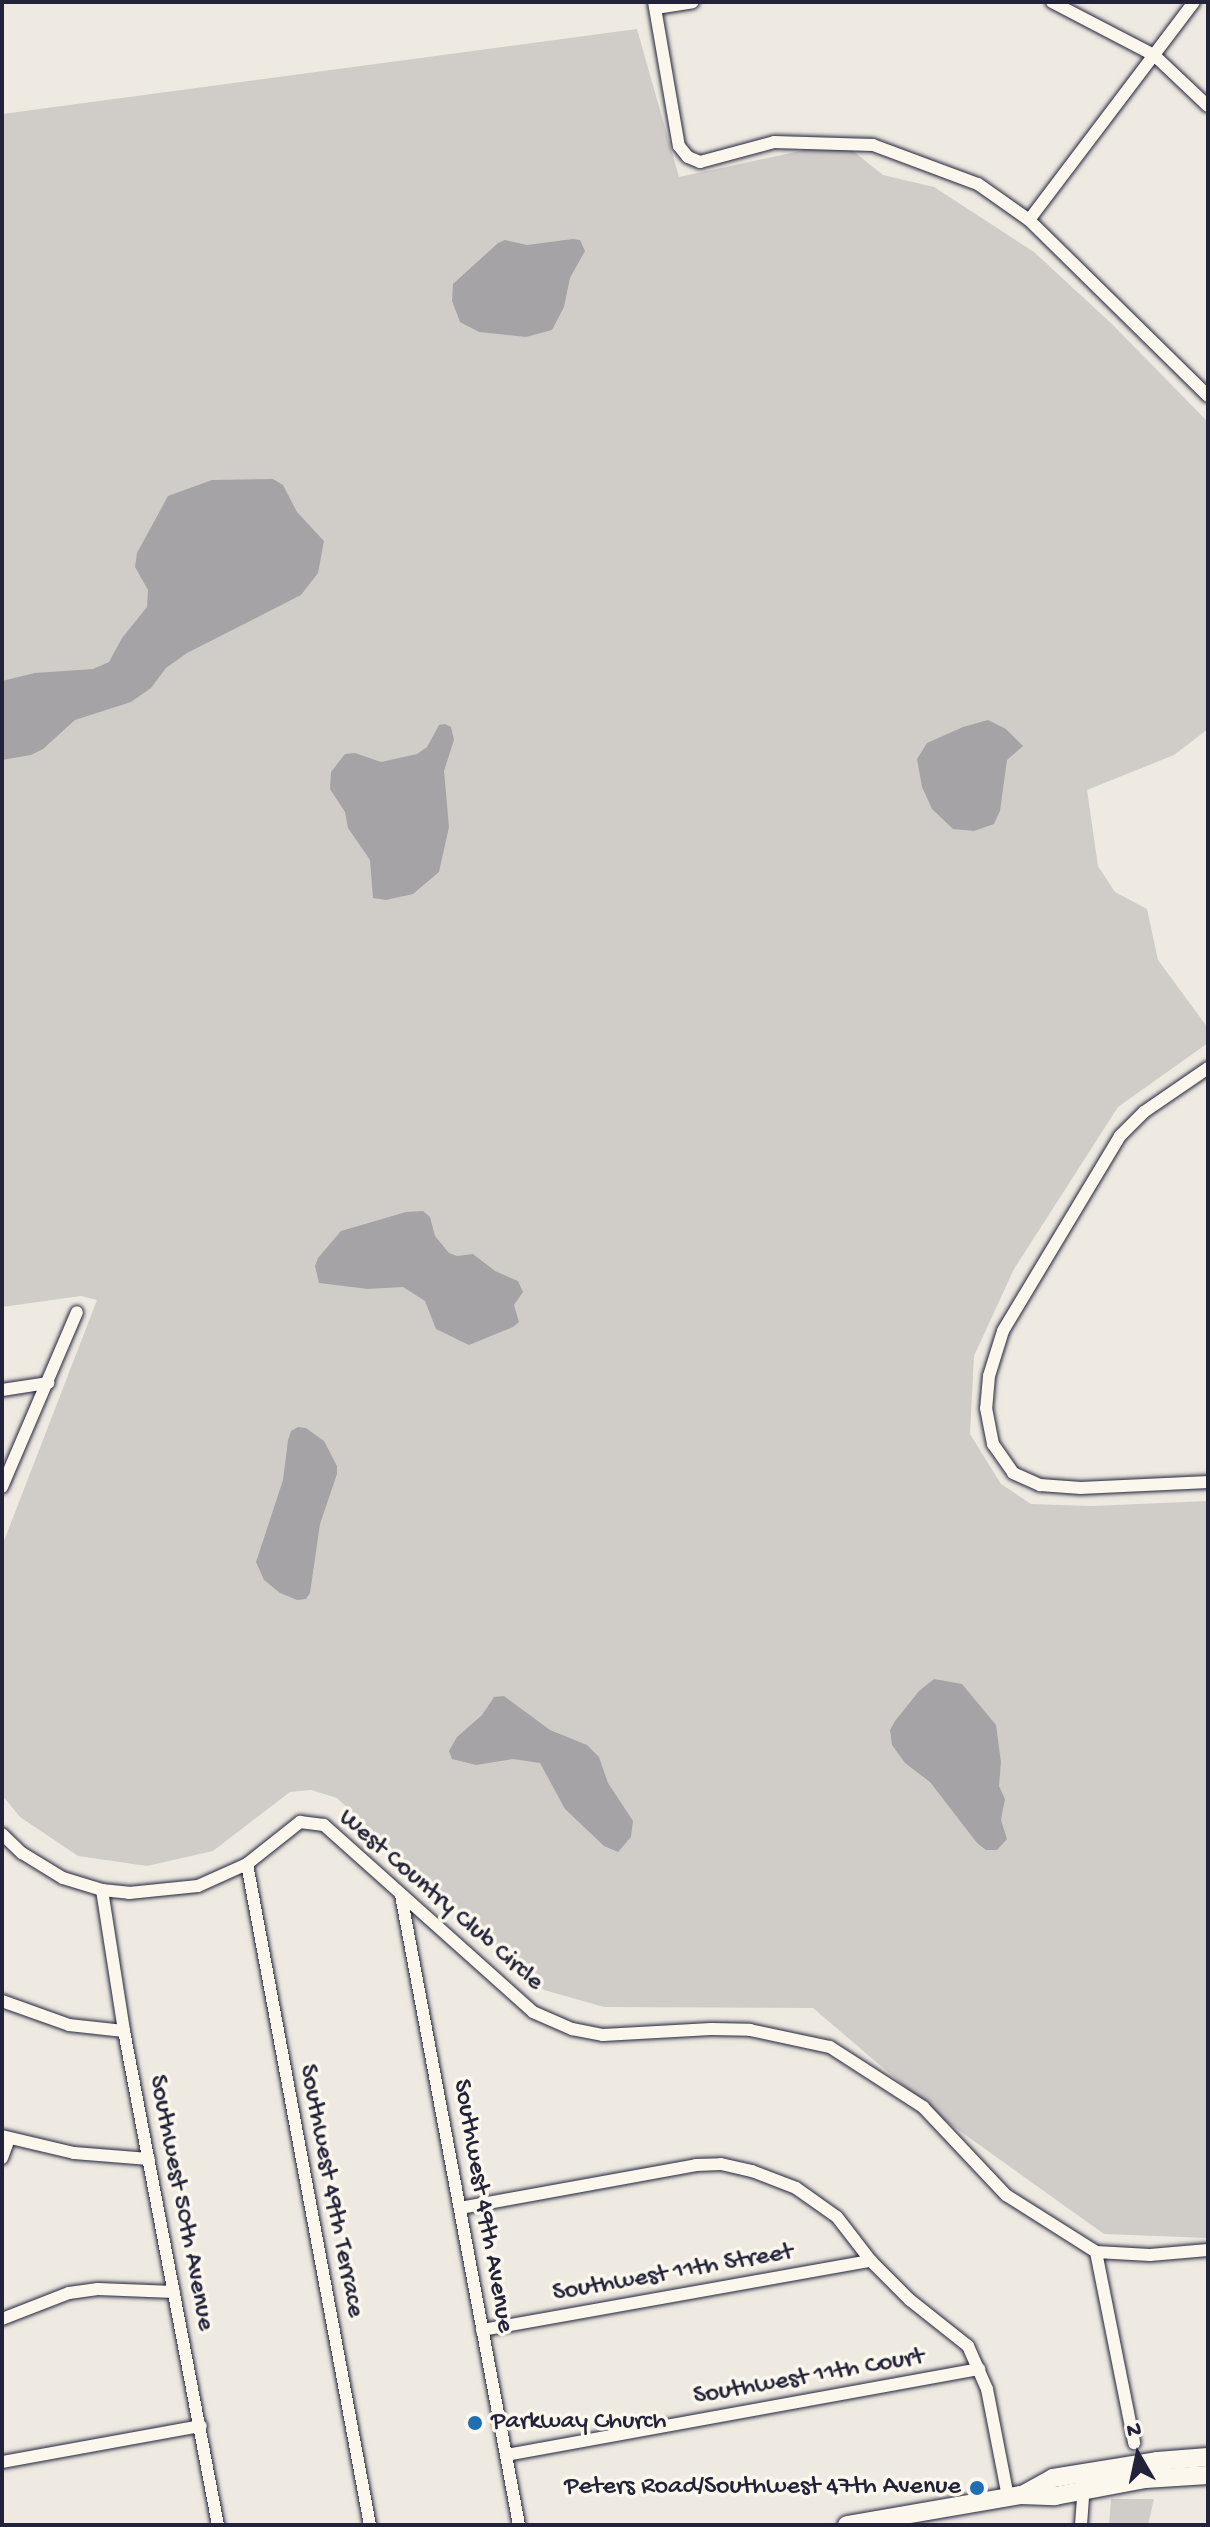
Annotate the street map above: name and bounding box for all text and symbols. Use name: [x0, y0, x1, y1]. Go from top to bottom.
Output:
street label: West Country Club Circle: [331, 1803, 549, 1999]
street label: Southwest 49th Terrace: [290, 2062, 370, 2320]
street label: Southwest 50th Avenue: [140, 2073, 220, 2333]
street label: Southwest 49th Avenue: [444, 2077, 520, 2335]
street label: Southwest 11th Street: [550, 2238, 796, 2310]
street label: Southwest 11th Court: [691, 2342, 927, 2414]
place label: Parkway Church: [491, 2407, 666, 2439]
marker: Parkway Church: [466, 2414, 484, 2432]
north arrow: [1098, 2415, 1178, 2495]
text: N: [1125, 2417, 1143, 2445]
place label: Peters Road/Southwest 47th Avenue: [564, 2472, 961, 2504]
marker: Peters Road/Southwest 47th Avenue: [968, 2479, 986, 2497]

